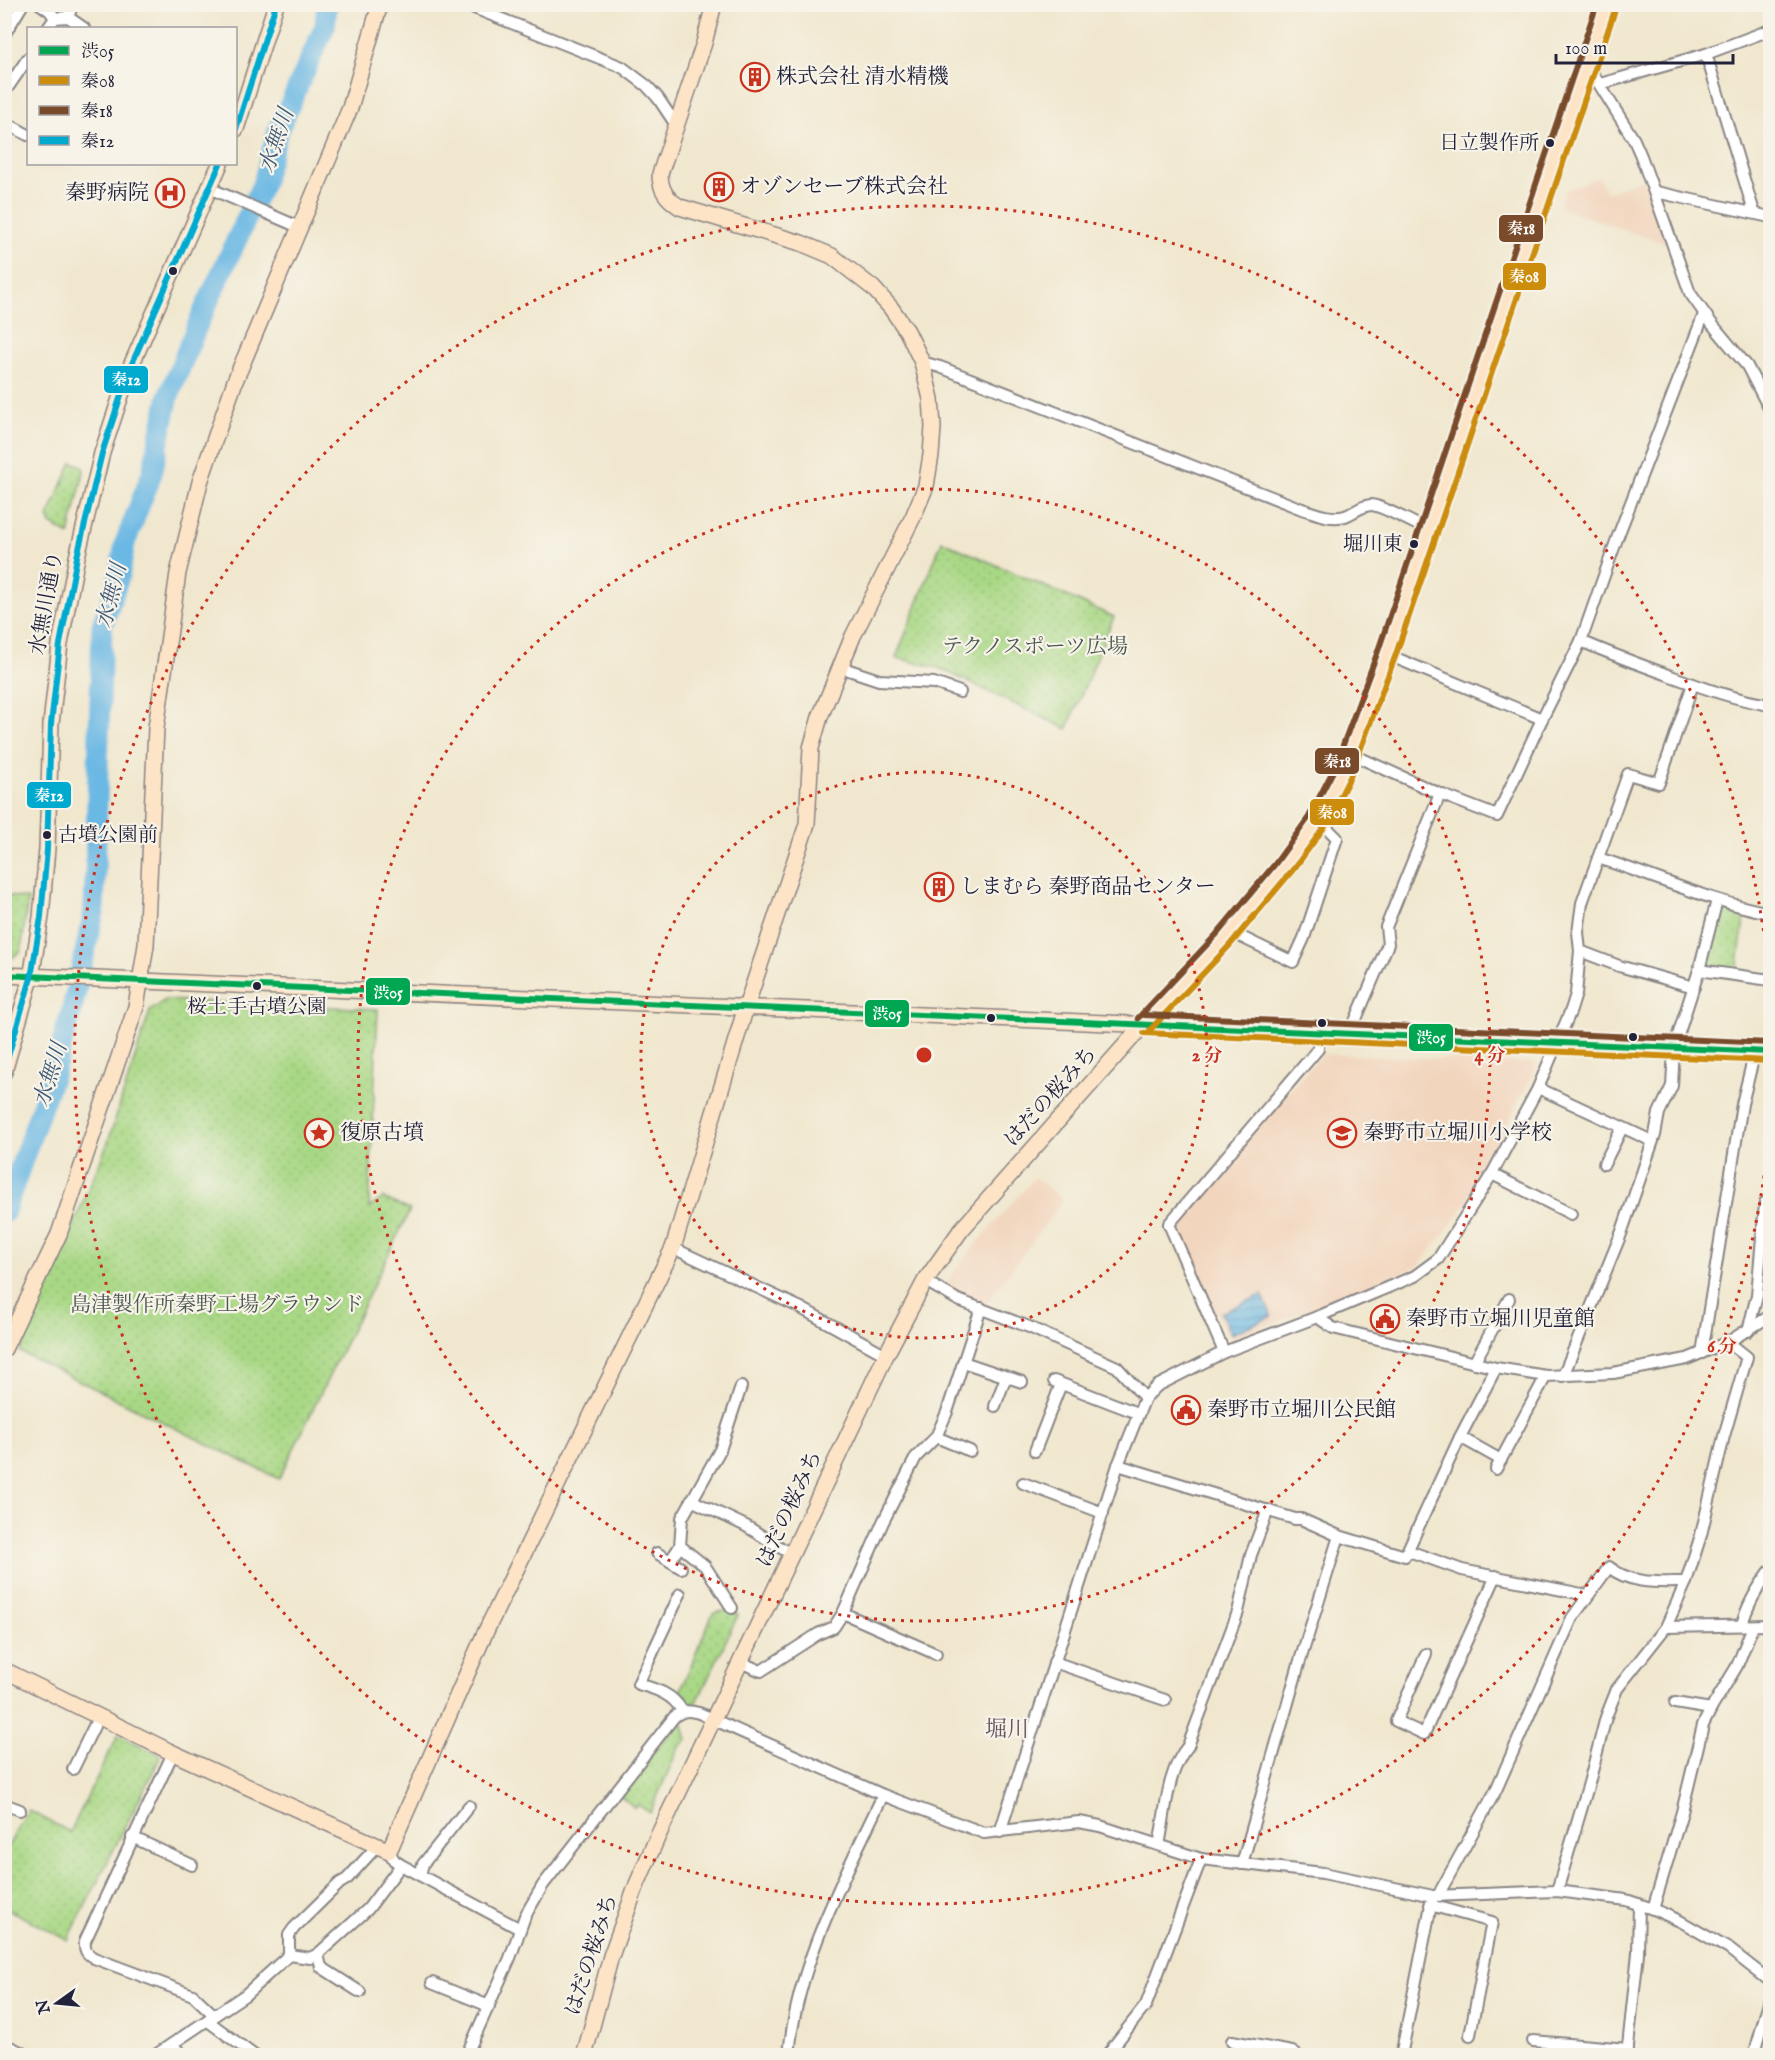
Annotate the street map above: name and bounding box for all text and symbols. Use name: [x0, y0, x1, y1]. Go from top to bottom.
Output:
legend: [27, 27, 237, 165]
scale bar: [1556, 27, 1733, 65]
text: 100 m: [1565, 38, 1607, 61]
text: 渋05: [81, 41, 115, 64]
building icon: 株式会社 清水精機: [739, 61, 771, 93]
place label: 株式会社 清水精機: [776, 64, 949, 91]
text: 秦08: [81, 71, 115, 94]
text: 秦18: [81, 101, 113, 124]
water label: 水無川: [253, 103, 302, 177]
text: 秦12: [81, 131, 114, 154]
place label: 日立製作所: [1439, 131, 1539, 156]
marker: 日立製作所: [1544, 137, 1556, 149]
building icon: オゾンセーブ株式会社: [703, 171, 735, 203]
place label: オゾンセーブ株式会社: [740, 174, 948, 201]
hospital icon: 秦野病院: [154, 177, 186, 209]
place label: 秦野病院: [65, 180, 149, 207]
line badge: 秦18: [1498, 214, 1544, 243]
text: 秦18: [1507, 220, 1535, 240]
line badge: 秦08: [1502, 262, 1547, 291]
unlabelled marker: [167, 265, 179, 277]
text: 秦08: [1509, 268, 1539, 288]
line badge: 秦12: [103, 365, 149, 394]
text: 秦12: [111, 371, 141, 391]
place label: 堀川東: [1343, 532, 1403, 557]
marker: 堀川東: [1408, 538, 1420, 550]
street label: 水無川通り: [25, 549, 69, 657]
water label: 水無川: [90, 559, 134, 631]
park label: テクノスポーツ広場: [942, 634, 1128, 661]
line badge: 秦18: [1314, 747, 1360, 775]
text: 秦18: [1323, 753, 1351, 773]
line badge: 秦12: [26, 781, 72, 809]
text: 秦12: [34, 787, 64, 807]
line badge: 秦08: [1309, 798, 1355, 826]
text: 秦08: [1317, 804, 1347, 824]
place label: 古墳公園前: [58, 823, 158, 848]
marker: 古墳公園前: [41, 829, 53, 841]
building icon: しまむら 秦野商品センター: [923, 871, 955, 903]
place label: しまむら 秦野商品センター: [960, 874, 1216, 901]
line badge: 渋05: [365, 977, 411, 1006]
marker: 桜土手古墳公園: [251, 980, 263, 992]
text: 渋05: [373, 984, 403, 1004]
place label: 桜土手古墳公園: [187, 995, 327, 1020]
line badge: 渋05: [864, 999, 910, 1028]
text: 渋05: [872, 1005, 902, 1025]
unlabelled marker: [985, 1012, 997, 1024]
unlabelled marker: [1316, 1017, 1328, 1029]
line badge: 渋05: [1408, 1023, 1454, 1052]
text: 渋05: [1416, 1029, 1446, 1049]
unlabelled marker: [1627, 1031, 1639, 1043]
water label: 水無川: [28, 1037, 75, 1111]
street label: はだの桜みち: [999, 1041, 1103, 1153]
centre of rings: [914, 1045, 934, 1065]
text: 2 分: [1192, 1045, 1222, 1068]
text: 4 分: [1475, 1045, 1505, 1068]
place icon: 復原古墳: [303, 1117, 335, 1149]
school or university icon: 秦野市立堀川小学校: [1326, 1117, 1358, 1149]
place label: 復原古墳: [340, 1120, 424, 1147]
place label: 秦野市立堀川小学校: [1363, 1120, 1552, 1147]
park label: 島津製作所秦野工場グラウンド: [70, 1292, 364, 1319]
public building icon: 秦野市立堀川児童館: [1369, 1303, 1401, 1335]
place label: 秦野市立堀川児童館: [1406, 1306, 1595, 1333]
text: 6 分: [1707, 1336, 1737, 1359]
public building icon: 秦野市立堀川公民館: [1170, 1394, 1202, 1426]
place label: 秦野市立堀川公民館: [1207, 1397, 1396, 1424]
street label: はだの桜みち: [751, 1446, 829, 1572]
district label: 堀川: [985, 1716, 1029, 1744]
street label: はだの桜みち: [560, 1891, 624, 2019]
north arrow: [27, 1973, 87, 2033]
text: N: [33, 1997, 56, 2017]

